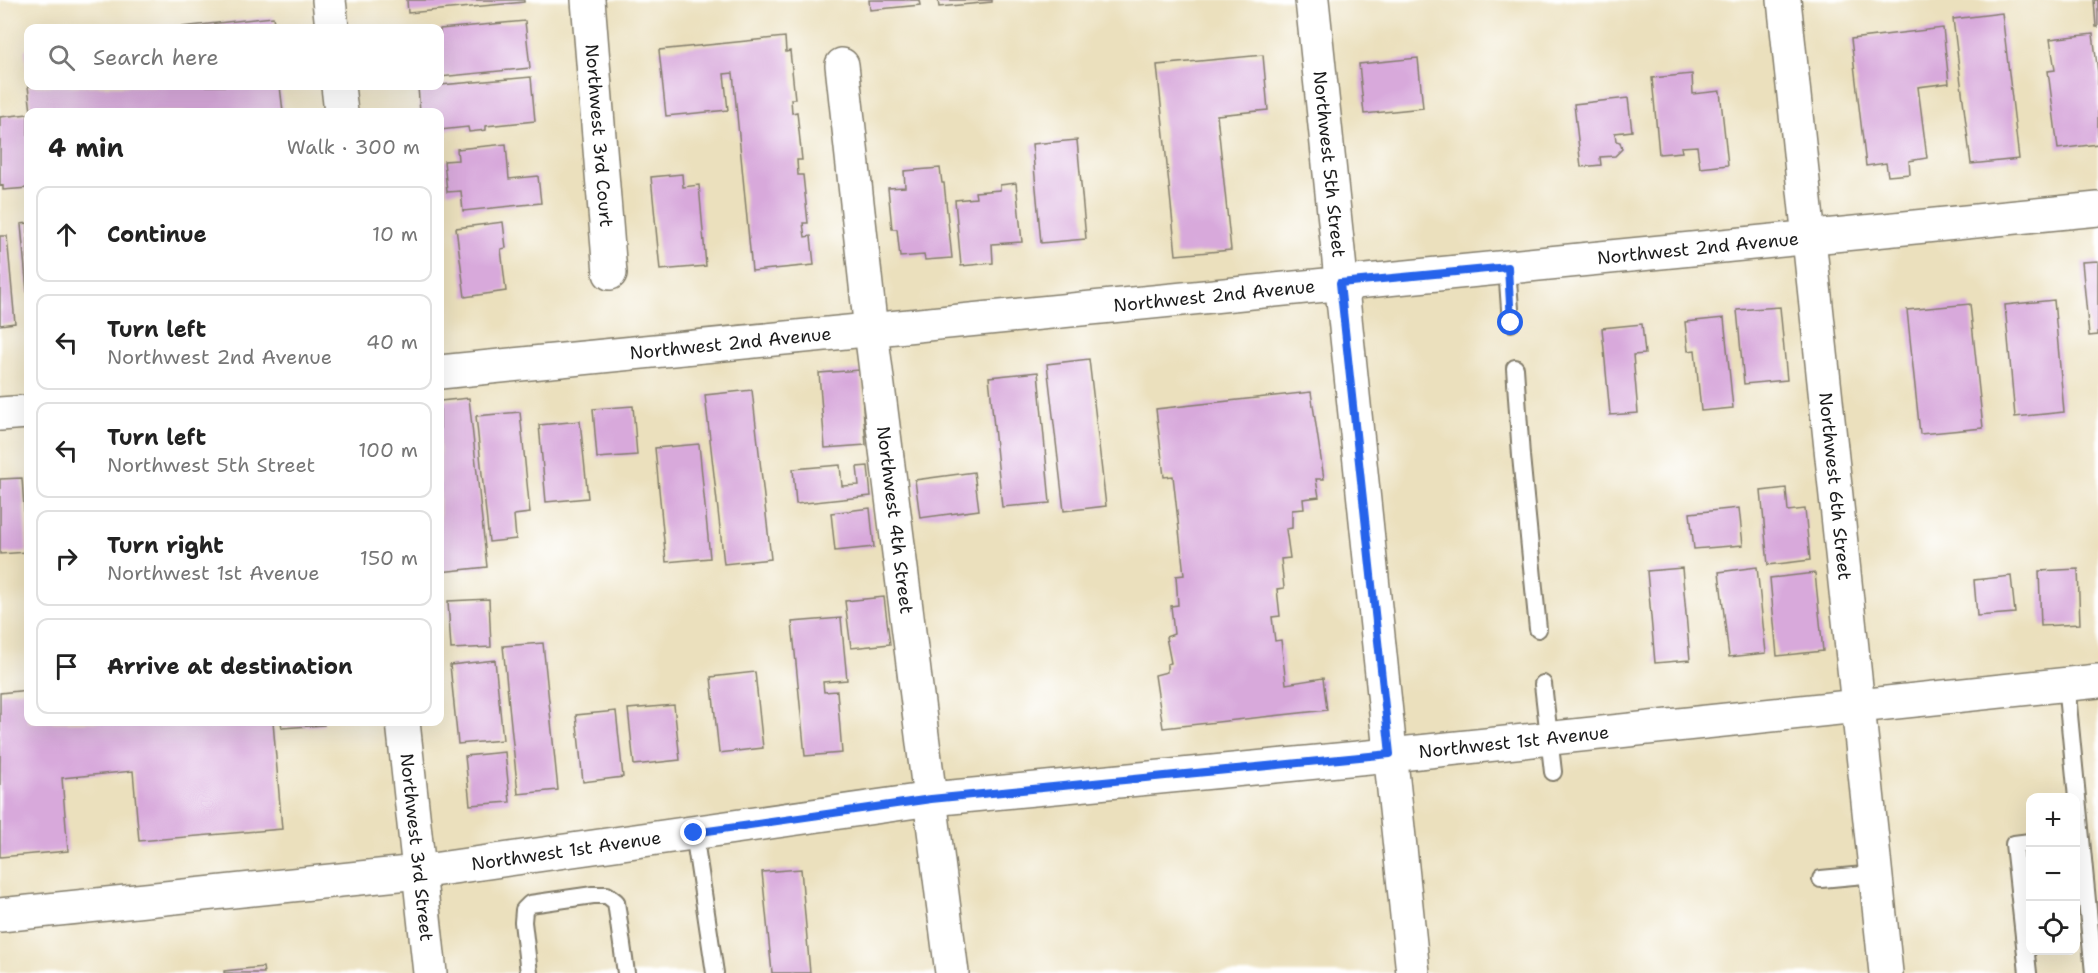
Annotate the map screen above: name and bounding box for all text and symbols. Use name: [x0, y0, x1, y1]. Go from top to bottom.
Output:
search box: [24, 24, 444, 90]
icon: search: [45, 41, 78, 74]
text: Search here: [93, 43, 219, 72]
street label: Northwest 3rd Court: [580, 43, 618, 228]
street label: Northwest 5th Street: [1307, 70, 1351, 259]
text: 4 min: [48, 130, 124, 165]
text: Walk · 300 m: [287, 134, 420, 160]
icon: ahead: [50, 218, 83, 251]
text: Continue: [107, 220, 207, 249]
text: 10 m: [372, 221, 418, 247]
street label: Northwest 2nd Avenue: [1596, 226, 1800, 270]
street label: Northwest 2nd Avenue: [1112, 274, 1316, 318]
route start: [1497, 309, 1523, 335]
text: Turn left: [107, 315, 206, 344]
street label: Northwest 2nd Avenue: [629, 322, 833, 365]
icon: left: [50, 326, 83, 359]
text: 40 m: [366, 329, 418, 355]
text: Northwest 2nd Avenue: [107, 344, 332, 370]
street label: Northwest 6th Street: [1813, 391, 1857, 582]
text: Turn left: [107, 423, 206, 452]
street label: Northwest 4th Street: [871, 425, 919, 615]
icon: left: [50, 434, 83, 467]
text: 100 m: [358, 437, 418, 463]
text: Northwest 5th Street: [107, 452, 315, 478]
text: Turn right: [107, 531, 224, 560]
icon: right: [50, 542, 83, 575]
text: 150 m: [360, 545, 418, 571]
text: Northwest 1st Avenue: [107, 560, 320, 586]
icon: arrive: [50, 650, 83, 683]
text: Arrive at destination: [107, 652, 353, 681]
street label: Northwest 1st Avenue: [1417, 720, 1610, 764]
street label: Northwest 3rd Street: [394, 752, 439, 943]
map controls: [2026, 793, 2080, 955]
button: +: [2026, 793, 2080, 847]
route end: [680, 819, 706, 845]
street label: Northwest 1st Avenue: [470, 826, 663, 876]
button: −: [2026, 847, 2080, 901]
button: locate: [2026, 901, 2080, 955]

